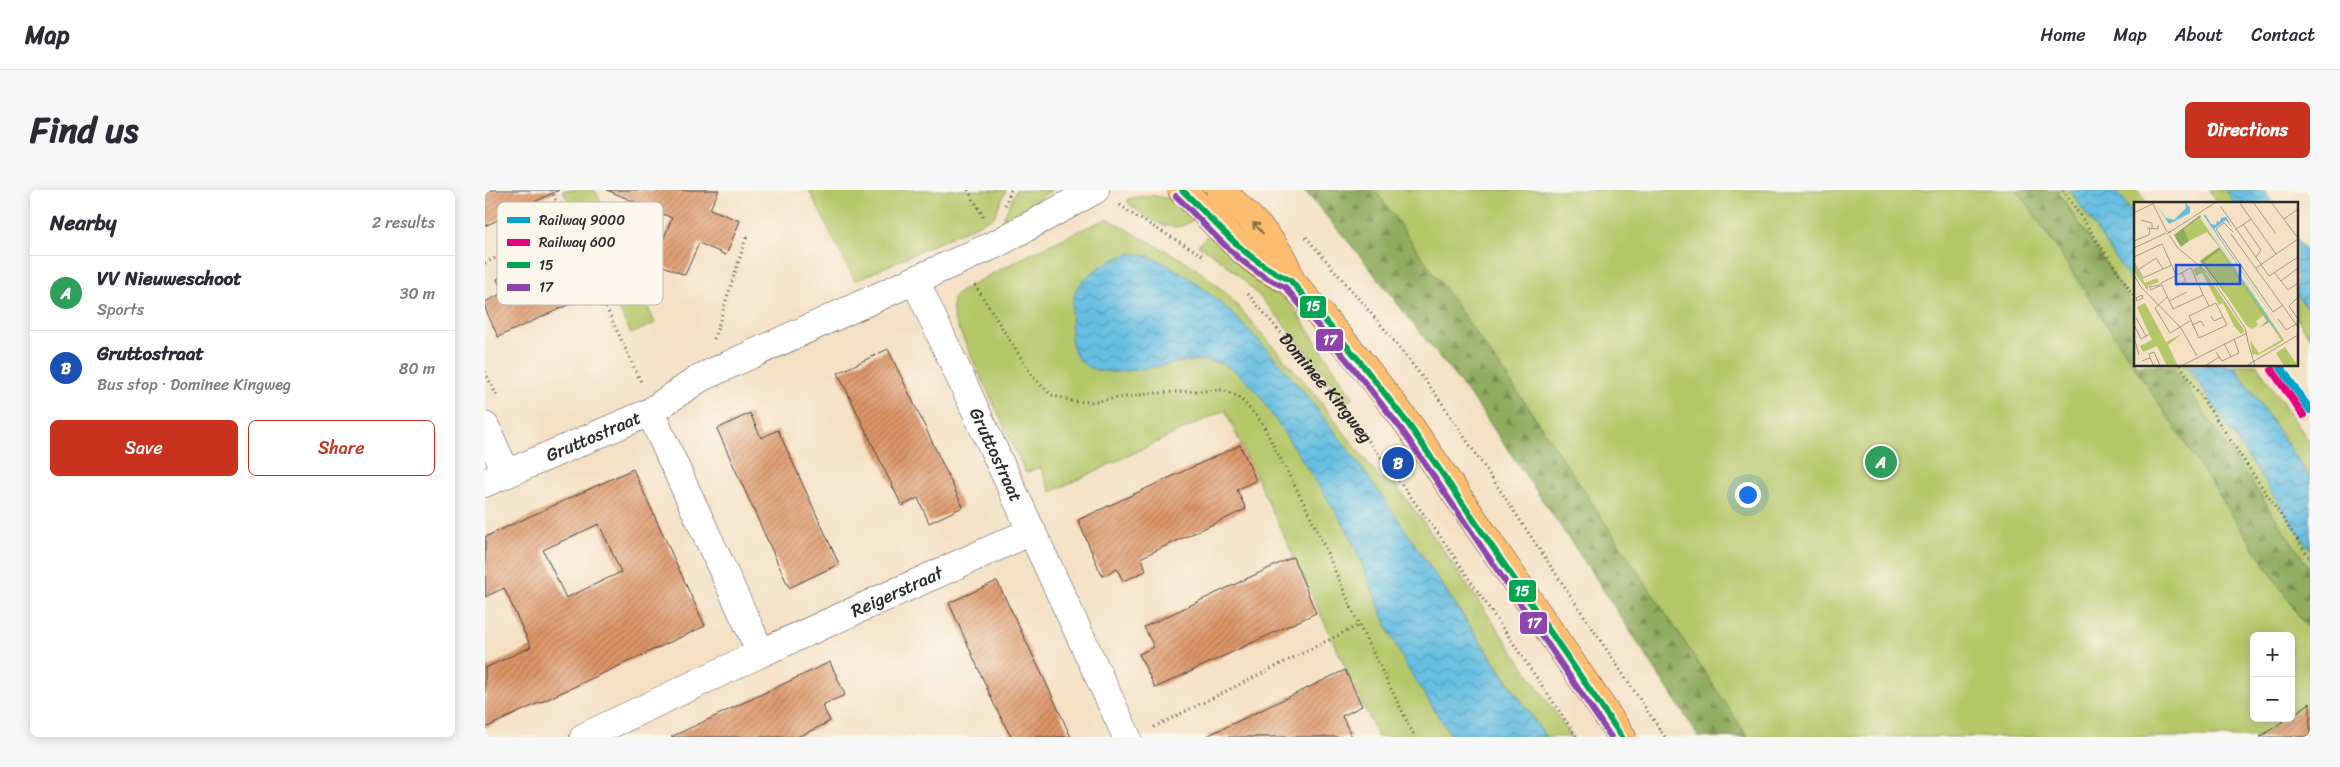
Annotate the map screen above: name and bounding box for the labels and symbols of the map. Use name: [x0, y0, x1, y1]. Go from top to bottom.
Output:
legend: [497, 202, 663, 305]
inset map: [2134, 202, 2297, 366]
text: Railway 9000: [539, 208, 625, 233]
one-way arrow: [1252, 222, 1264, 234]
text: Railway 600: [539, 230, 616, 255]
text: 15: [539, 253, 554, 278]
text: 17: [539, 275, 554, 300]
text: 15: [1306, 294, 1321, 319]
line badge: 15: [1299, 295, 1327, 319]
street label: Dominee Kingweg: [1271, 325, 1381, 450]
line badge: 17: [1315, 328, 1344, 352]
text: 17: [1323, 328, 1338, 353]
street label: Gruttostraat: [541, 402, 646, 471]
street label: Gruttostraat: [960, 402, 1032, 507]
pin: A: [1865, 443, 1897, 481]
pin: B: [1382, 444, 1414, 482]
your location: [1735, 482, 1761, 508]
street label: Reigerstraat: [845, 557, 949, 627]
line badge: 15: [1508, 579, 1537, 603]
text: 15: [1515, 579, 1530, 604]
line badge: 17: [1519, 611, 1548, 635]
text: 17: [1527, 611, 1542, 636]

